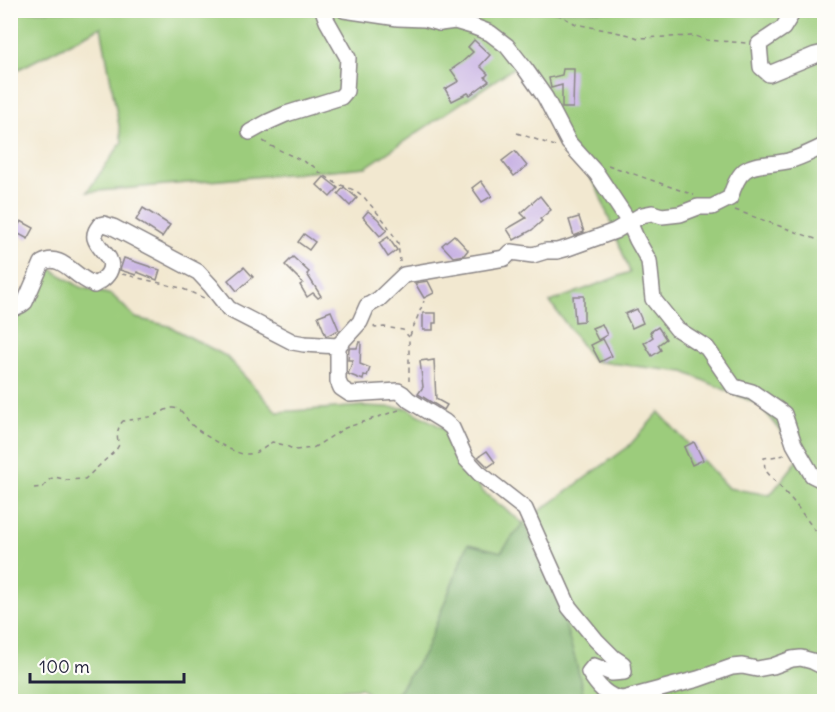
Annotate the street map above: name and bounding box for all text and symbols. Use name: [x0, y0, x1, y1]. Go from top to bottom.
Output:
scale bar: [30, 646, 184, 684]
text: 100 m: [39, 655, 90, 678]

